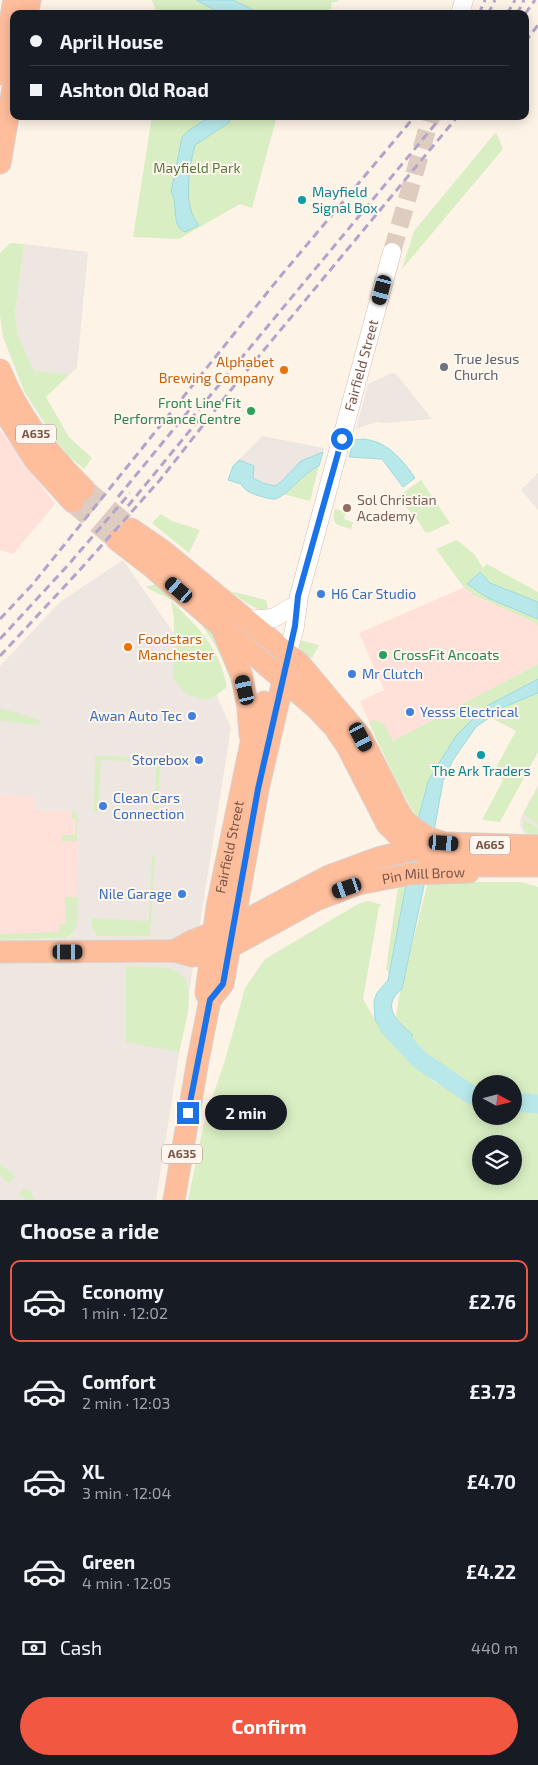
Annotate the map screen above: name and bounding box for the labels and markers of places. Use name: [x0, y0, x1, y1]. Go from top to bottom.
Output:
place label: Mayfield Signal Box: [312, 183, 378, 216]
marker: Mayfield Signal Box: [296, 194, 308, 206]
place label: True Jesus Church: [454, 350, 519, 383]
place label: Alphabet Brewing Company: [159, 353, 275, 386]
marker: True Jesus Church: [438, 361, 450, 373]
marker: Alphabet Brewing Company: [278, 364, 290, 376]
place label: Front Line Fit Performance Centre: [114, 394, 241, 427]
marker: Front Line Fit Performance Centre: [245, 405, 257, 417]
place label: Sol Christian Academy: [357, 491, 437, 524]
marker: Sol Christian Academy: [341, 502, 353, 514]
place label: H6 Car Studio: [331, 585, 416, 602]
marker: H6 Car Studio: [315, 588, 327, 600]
place label: Foodstars Manchester: [138, 630, 215, 663]
marker: Foodstars Manchester: [122, 641, 134, 653]
place label: CrossFit Ancoats: [393, 646, 499, 663]
marker: CrossFit Ancoats: [377, 649, 389, 661]
place label: Mr Clutch: [362, 665, 423, 682]
marker: Mr Clutch: [346, 668, 358, 680]
place label: Yesss Electrical: [420, 703, 519, 720]
marker: Yesss Electrical: [404, 706, 416, 718]
place label: Awan Auto Tec: [90, 707, 182, 724]
marker: Awan Auto Tec: [186, 710, 198, 722]
marker: The Ark Traders: [475, 749, 487, 761]
place label: Storebox: [132, 751, 190, 768]
marker: Storebox: [193, 754, 205, 766]
place label: The Ark Traders: [431, 762, 531, 779]
place label: Clean Cars Connection: [113, 789, 184, 822]
marker: Clean Cars Connection: [97, 800, 109, 812]
place label: Nile Garage: [99, 885, 172, 902]
marker: Nile Garage: [176, 888, 188, 900]

